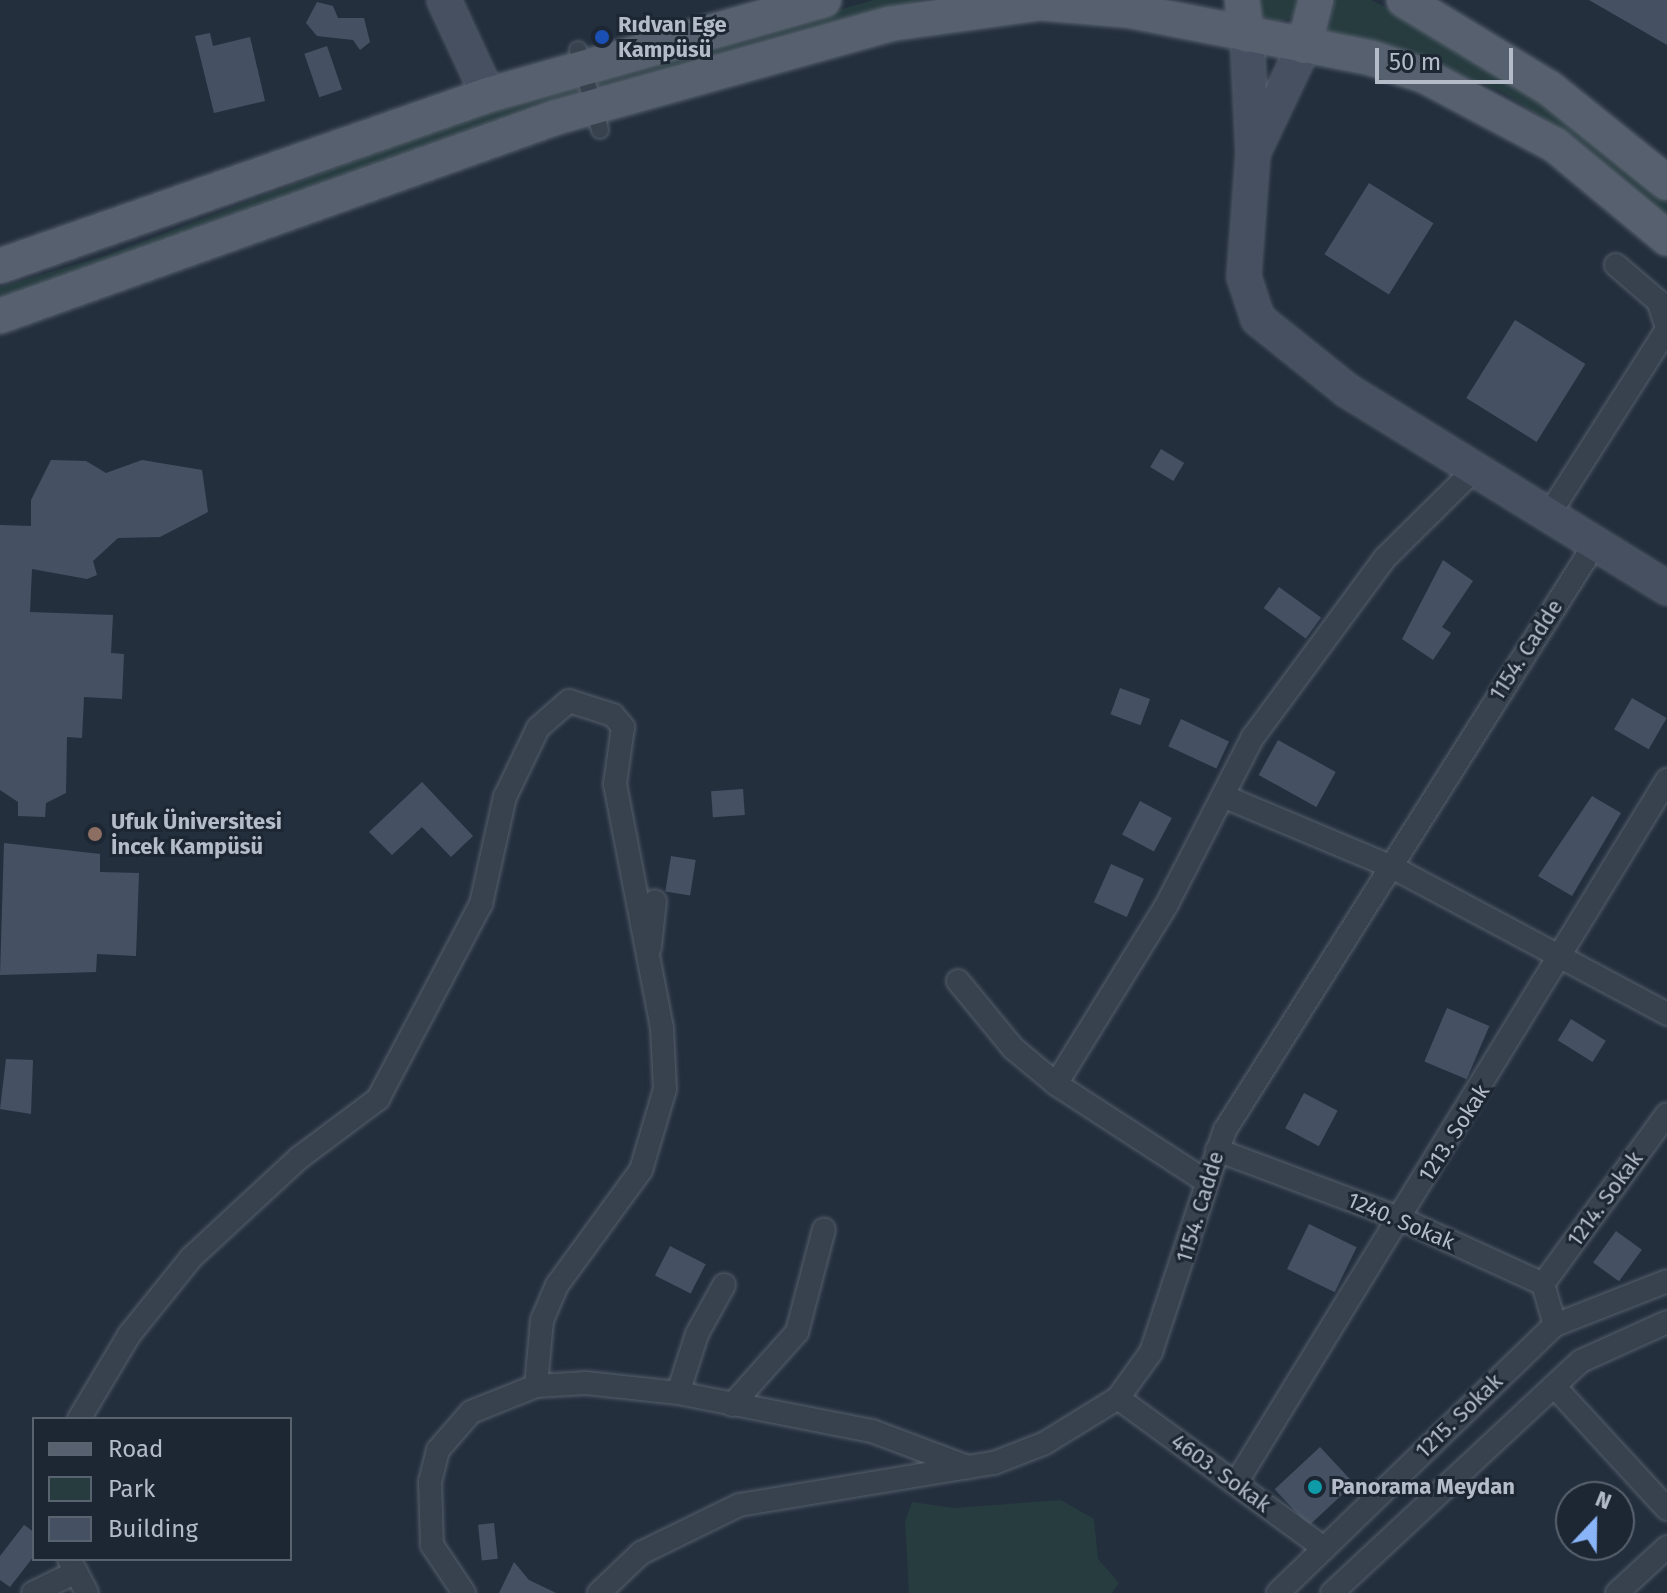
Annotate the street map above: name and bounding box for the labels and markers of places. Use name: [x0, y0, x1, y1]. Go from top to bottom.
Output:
place label: Rıdvan Ege Kampüsü: [618, 11, 727, 62]
marker: Rıdvan Ege Kampüsü: [593, 28, 611, 46]
place label: Ufuk Üniversitesi İncek Kampüsü: [111, 808, 282, 860]
marker: Ufuk Üniversitesi İncek Kampüsü: [86, 825, 104, 843]
place label: Panorama Meydan: [1331, 1474, 1515, 1500]
marker: Panorama Meydan: [1306, 1478, 1324, 1496]

